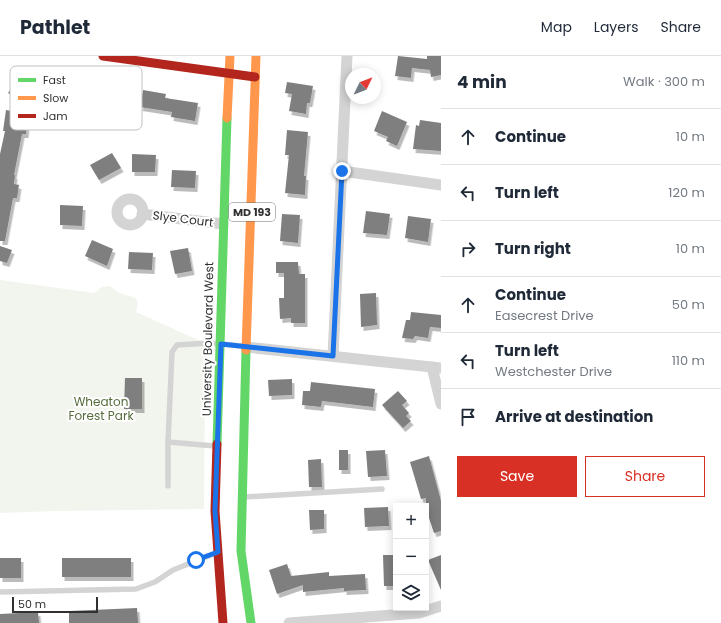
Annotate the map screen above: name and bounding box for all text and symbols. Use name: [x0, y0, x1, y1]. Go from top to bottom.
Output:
text: Pathlet: [20, 14, 90, 41]
text: Map: [541, 17, 572, 37]
text: Layers: [594, 17, 638, 37]
text: Share: [660, 17, 701, 37]
legend: [10, 66, 142, 130]
north arrow: [345, 68, 381, 104]
text: 4 min: [457, 70, 507, 94]
text: Fast: [43, 72, 66, 88]
text: Walk · 300 m: [623, 72, 705, 91]
text: Slow: [43, 90, 68, 106]
text: Jam: [43, 108, 68, 124]
icon: ahead: [457, 126, 479, 148]
text: Continue: [495, 126, 566, 147]
text: 10 m: [676, 127, 705, 146]
route end: [333, 162, 351, 180]
icon: left: [457, 182, 479, 204]
text: Turn left: [495, 182, 559, 203]
text: 120 m: [668, 183, 705, 202]
road number: MD 193: [229, 203, 275, 221]
street label: Slye Court: [152, 206, 214, 231]
icon: right: [457, 238, 479, 260]
text: Turn right: [495, 238, 571, 259]
text: 10 m: [676, 239, 705, 258]
street label: University Boulevard West: [198, 262, 217, 416]
text: Continue: [495, 284, 566, 305]
icon: ahead: [457, 294, 479, 316]
text: 50 m: [672, 295, 705, 314]
text: Easecrest Drive: [495, 306, 594, 325]
text: Turn left: [495, 340, 559, 361]
icon: left: [457, 350, 479, 372]
text: 110 m: [672, 351, 705, 370]
text: Westchester Drive: [495, 362, 612, 381]
park label: Wheaton Forest Park: [68, 393, 134, 424]
icon: arrive: [457, 406, 479, 428]
text: Arrive at destination: [495, 406, 653, 427]
button: Save: [457, 456, 577, 497]
button: Share: [585, 456, 705, 497]
map controls: [393, 503, 429, 611]
button: +: [393, 503, 429, 539]
button: −: [393, 539, 429, 575]
route start: [187, 551, 205, 569]
button: layers: [393, 575, 429, 611]
scale bar: [12, 595, 98, 614]
text: 50 m: [18, 596, 46, 612]

